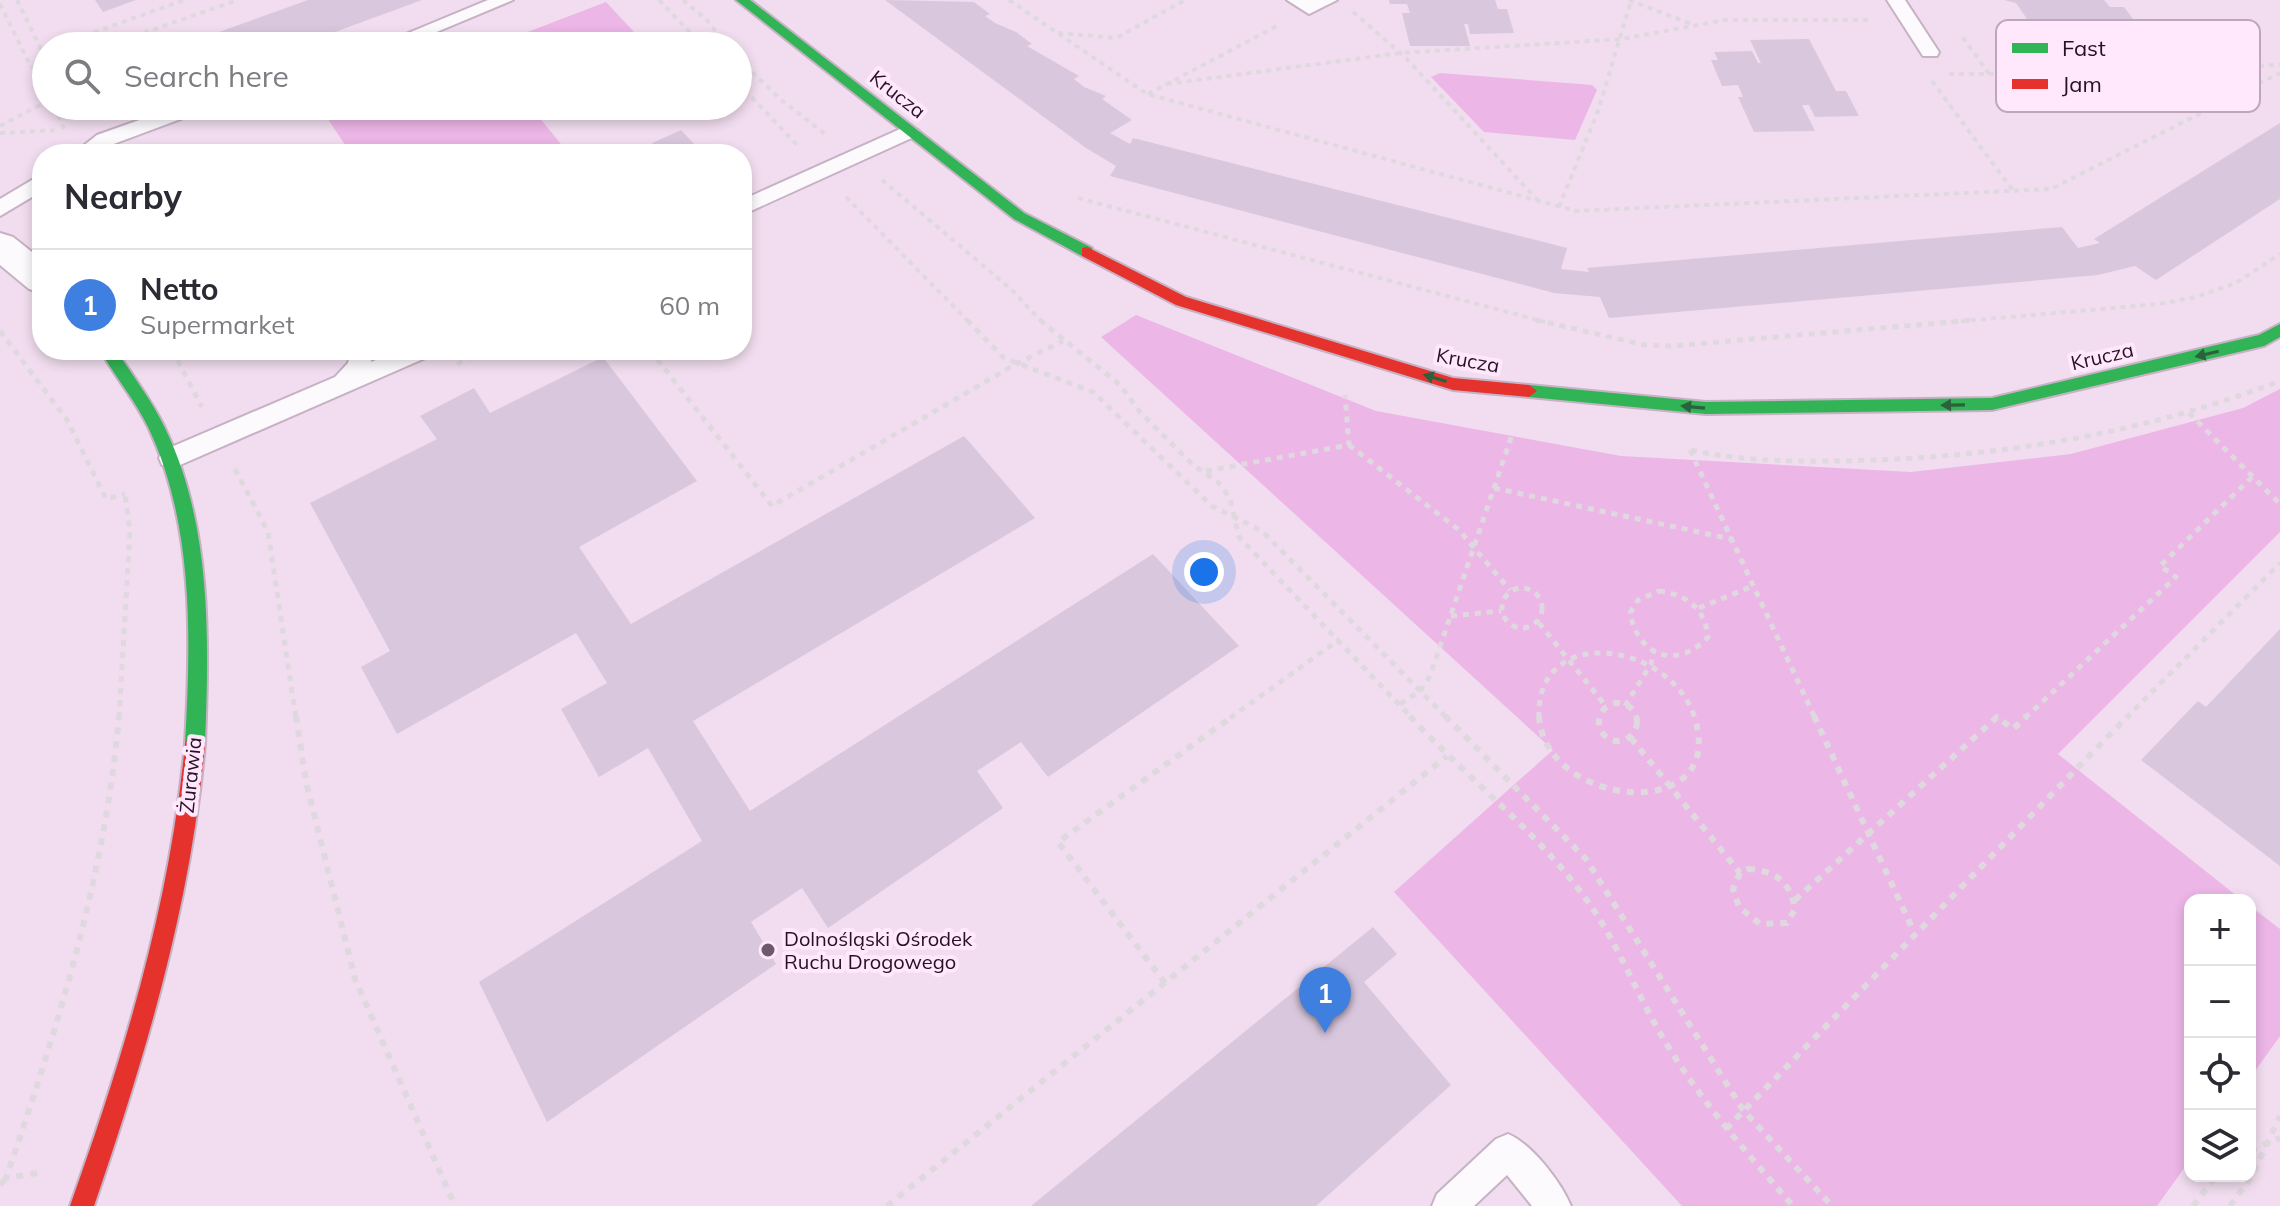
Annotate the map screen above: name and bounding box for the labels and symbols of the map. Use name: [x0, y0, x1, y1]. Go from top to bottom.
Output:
legend: [1996, 20, 2260, 112]
text: Fast: [2062, 34, 2106, 62]
street label: Krucza: [865, 65, 931, 123]
text: Jam: [2062, 70, 2102, 98]
street label: Krucza: [2068, 337, 2136, 375]
street label: Krucza: [1434, 342, 1502, 378]
one-way arrow: [2194, 348, 2219, 361]
one-way arrow: [1422, 371, 1446, 384]
one-way arrow: [1940, 399, 1965, 411]
one-way arrow: [1680, 400, 1705, 413]
your location: [1184, 552, 1224, 592]
street label: Żurawia: [174, 736, 206, 814]
place label: Dolnośląski Ośrodek Ruchu Drogowego: [784, 926, 973, 974]
marker: Dolnośląski Ośrodek Ruchu Drogowego: [759, 941, 777, 959]
pin: 1: [1299, 967, 1351, 1033]

